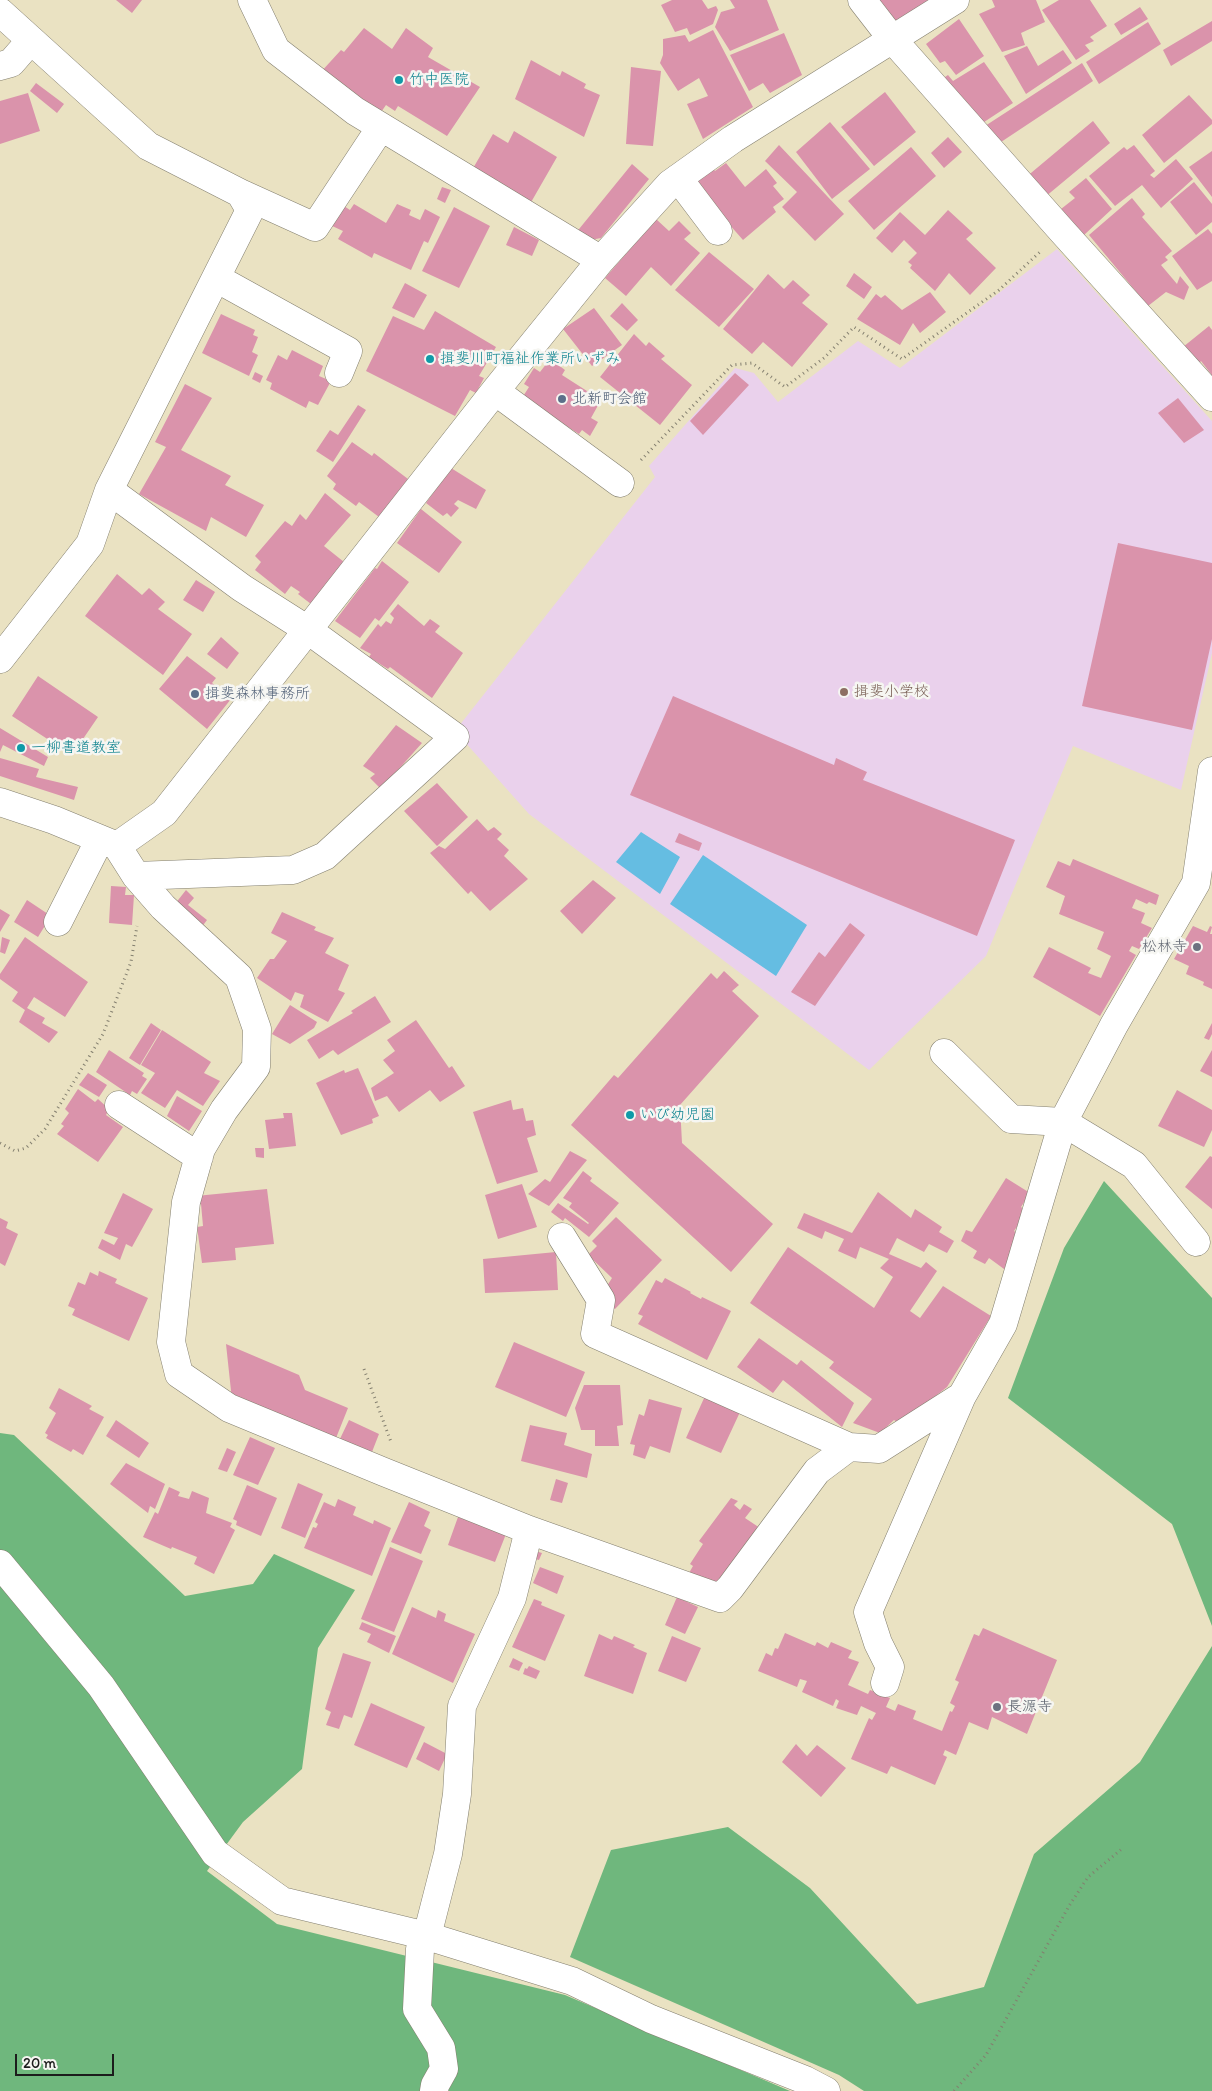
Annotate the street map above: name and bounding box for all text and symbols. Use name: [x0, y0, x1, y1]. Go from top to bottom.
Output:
place label: 竹中医院: [409, 71, 469, 89]
marker: 竹中医院: [393, 74, 405, 86]
place label: 揖斐川町福祉作業所いずみ: [440, 350, 620, 368]
marker: 揖斐川町福祉作業所いずみ: [424, 353, 436, 365]
place label: 北新町会館: [572, 390, 647, 408]
marker: 北新町会館: [556, 393, 568, 405]
place label: 揖斐小学校: [854, 683, 929, 701]
place label: 揖斐森林事務所: [205, 685, 310, 703]
marker: 揖斐小学校: [838, 686, 850, 698]
marker: 揖斐森林事務所: [189, 688, 201, 700]
place label: 一柳書道教室: [31, 739, 121, 757]
marker: 一柳書道教室: [15, 742, 27, 754]
place label: 松林寺: [1142, 938, 1187, 956]
marker: 松林寺: [1191, 941, 1203, 953]
place label: いび幼児園: [640, 1106, 715, 1124]
marker: いび幼児園: [624, 1109, 636, 1121]
place label: 長源寺: [1007, 1698, 1052, 1716]
marker: 長源寺: [991, 1701, 1003, 1713]
scale bar: [18, 2044, 116, 2076]
text: 20 m: [23, 2054, 56, 2072]

